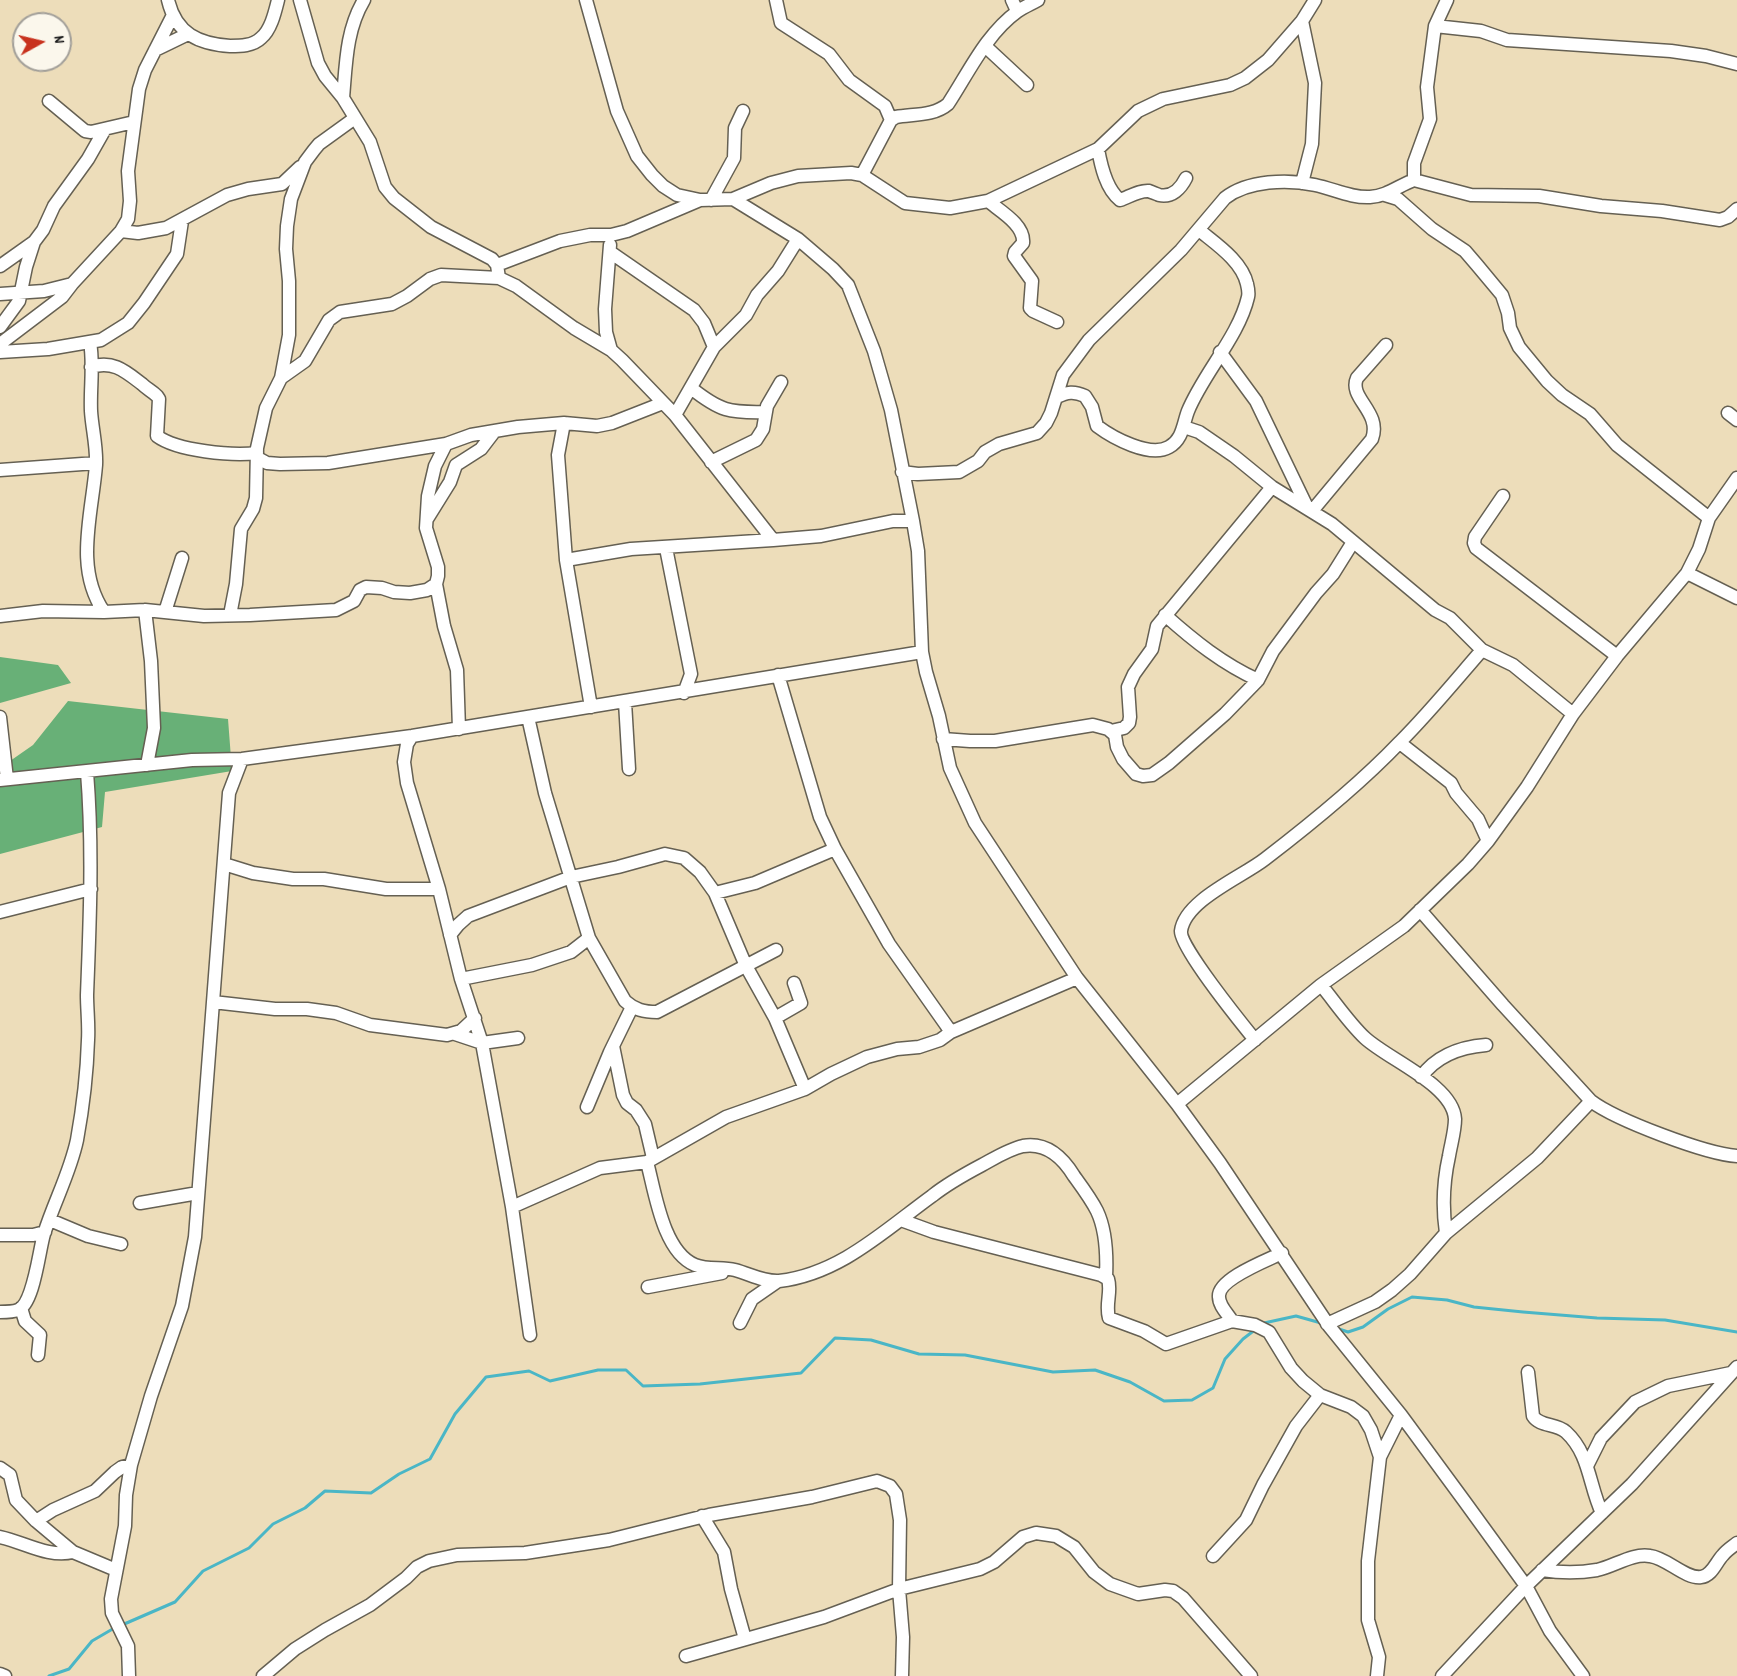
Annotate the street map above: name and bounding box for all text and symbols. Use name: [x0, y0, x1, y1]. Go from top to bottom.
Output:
north arrow: [12, 12, 72, 72]
text: N: [46, 34, 70, 45]

